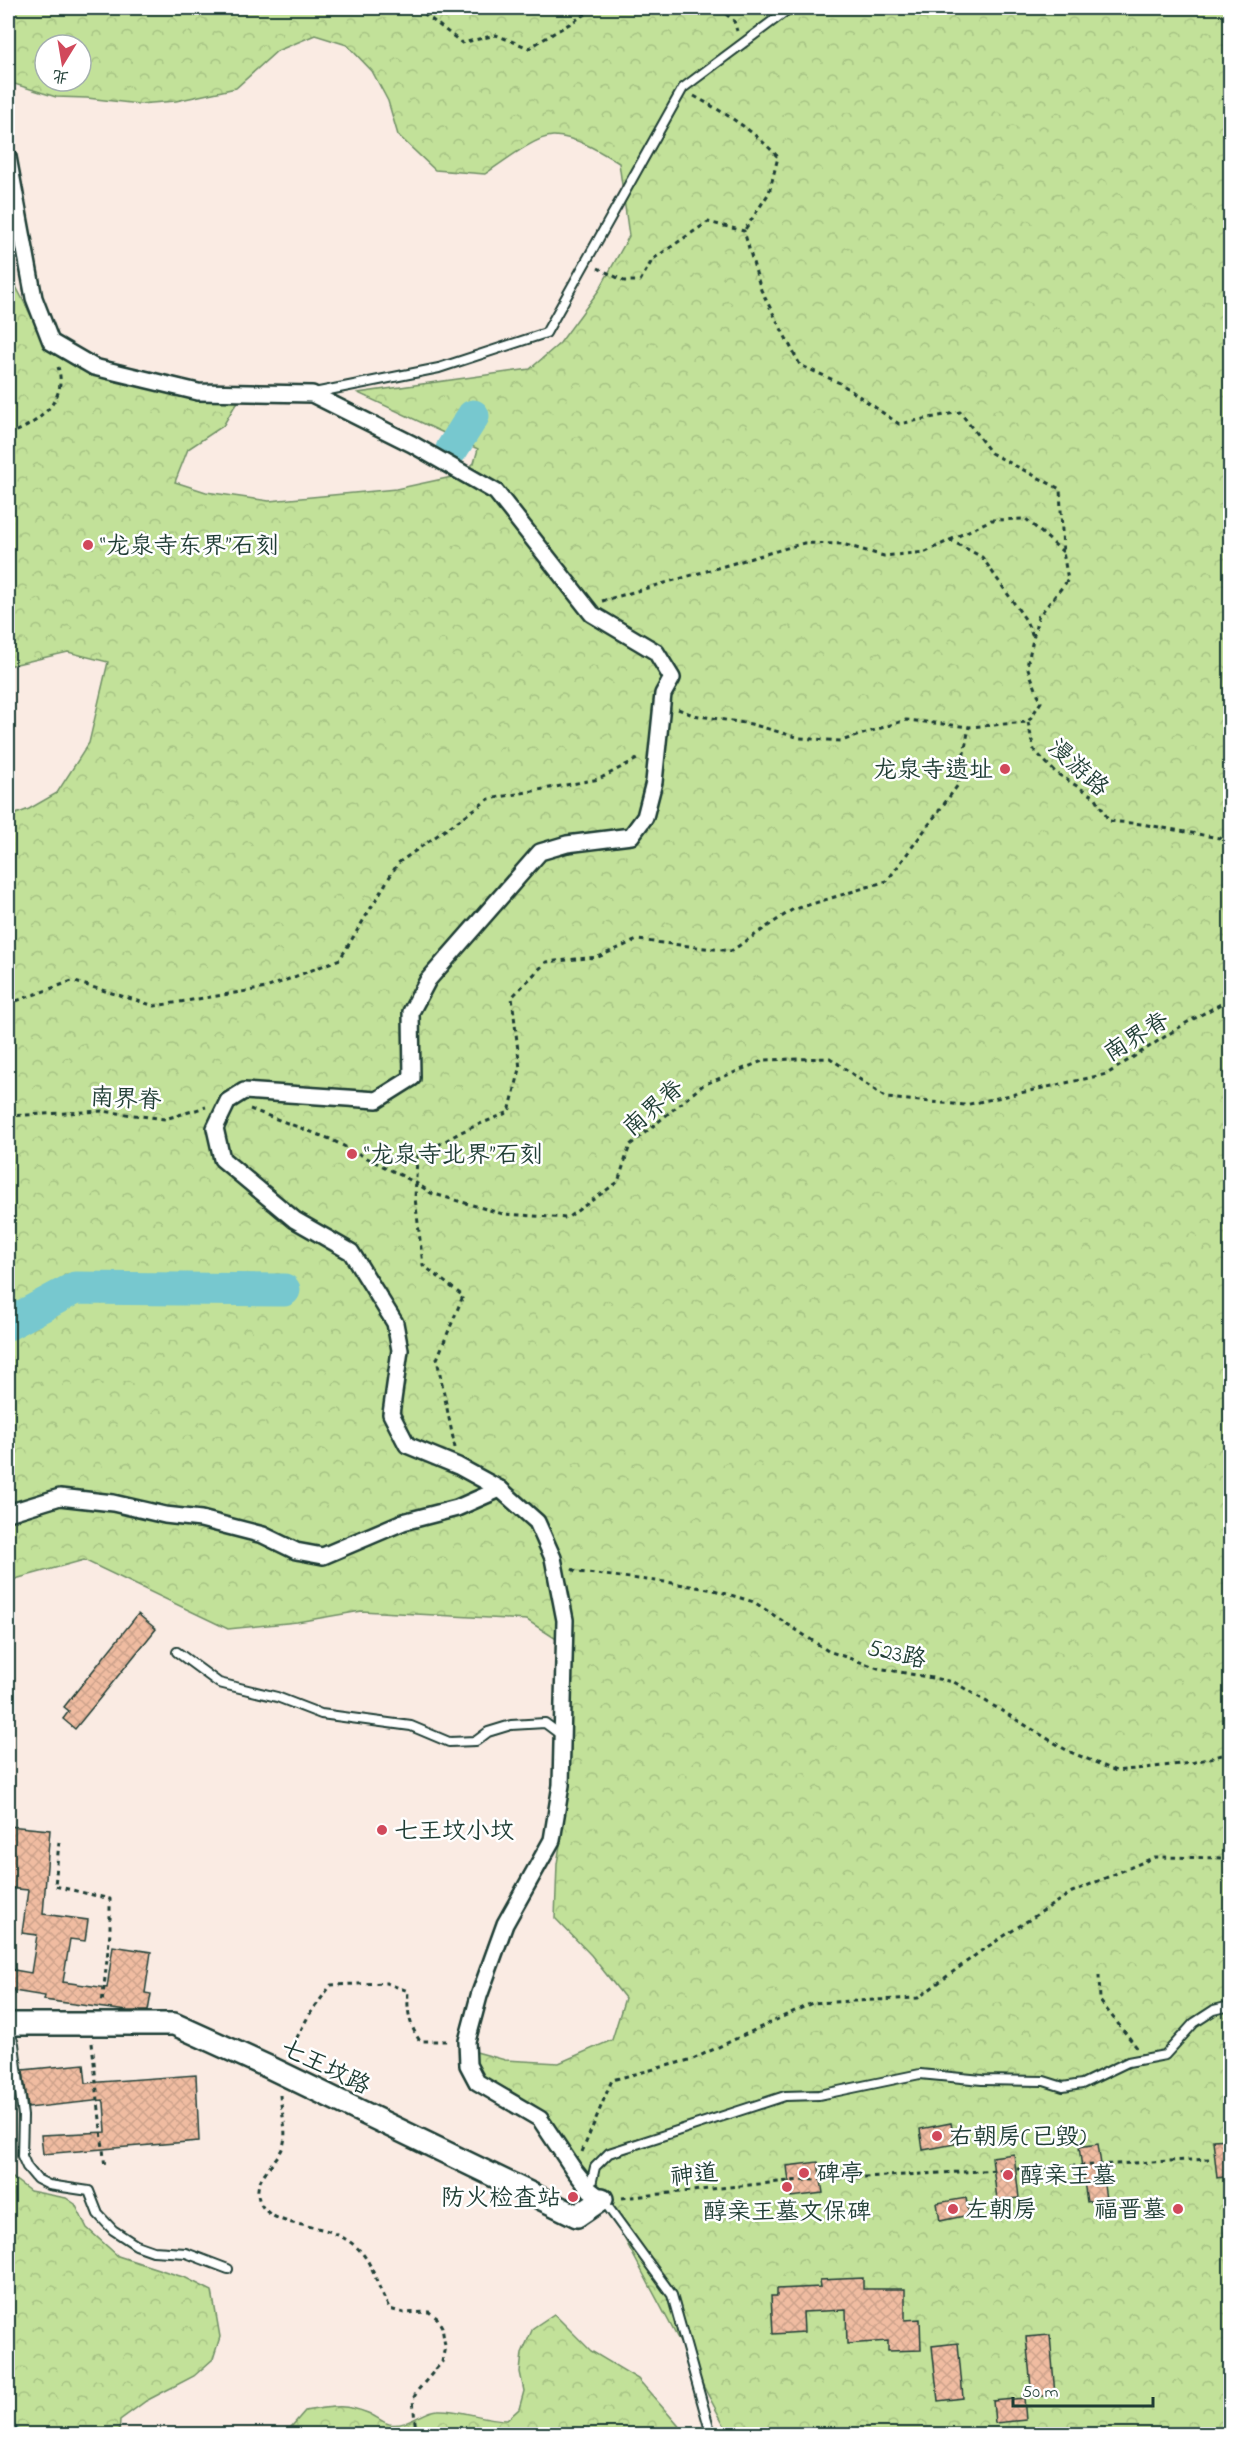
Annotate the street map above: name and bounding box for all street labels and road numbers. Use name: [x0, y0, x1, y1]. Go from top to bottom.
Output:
street label: 漫游路: [1039, 732, 1116, 806]
street label: 南界脊: [1098, 1004, 1177, 1072]
street label: 南界脊: [616, 1072, 693, 1146]
street label: 南界脊: [89, 1081, 163, 1120]
street label: 523路: [863, 1632, 929, 1679]
street label: 七王坟路: [274, 2031, 376, 2105]
street label: 神道: [669, 2157, 720, 2196]

